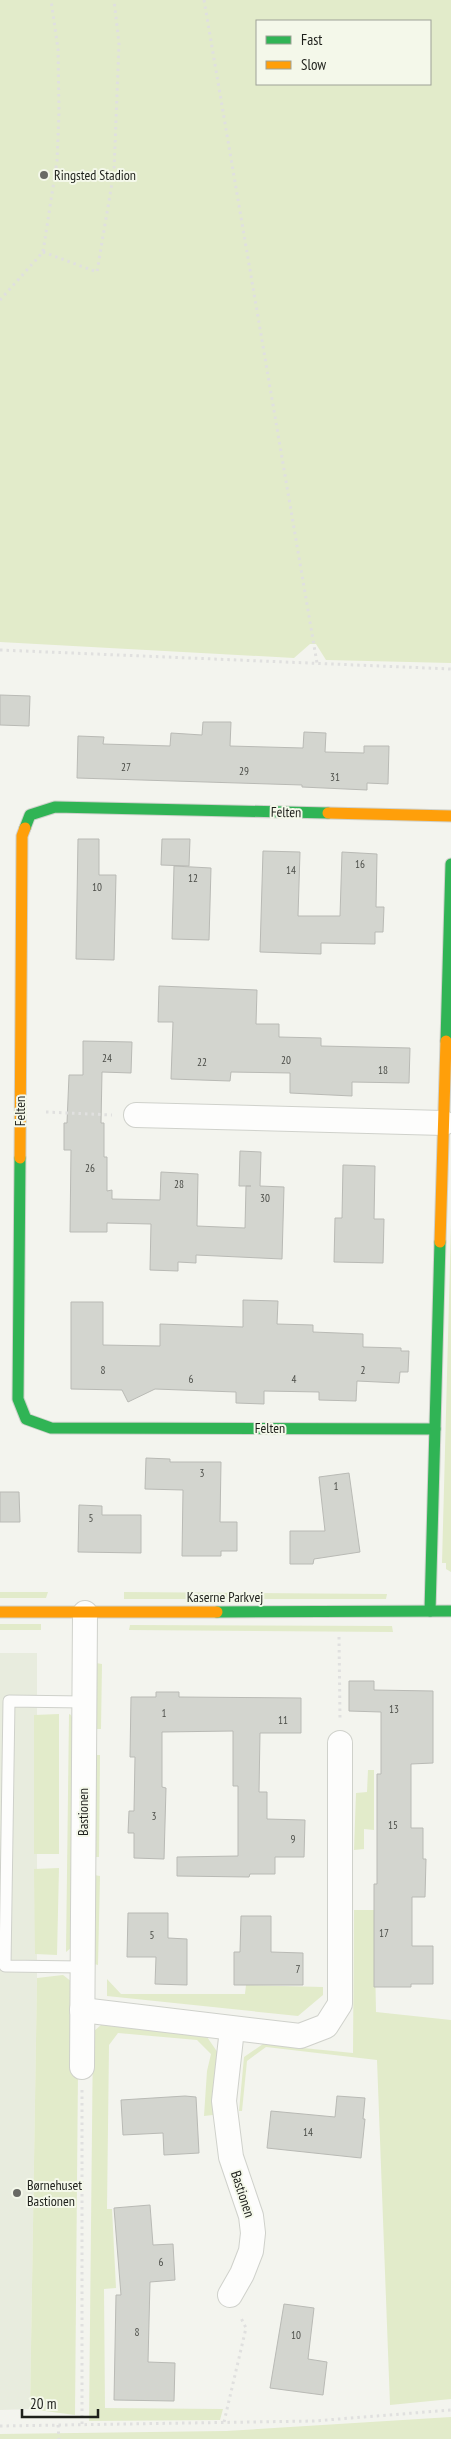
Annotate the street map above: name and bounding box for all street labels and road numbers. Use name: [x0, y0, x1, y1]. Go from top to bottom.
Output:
street label: Felten: [271, 803, 301, 821]
street label: Felten: [11, 1096, 29, 1126]
street label: Felten: [255, 1419, 285, 1437]
street label: Kaserne Parkvej: [187, 1588, 263, 1606]
street label: Bastionen: [74, 1788, 92, 1836]
street label: Bastionen: [227, 2168, 259, 2220]

